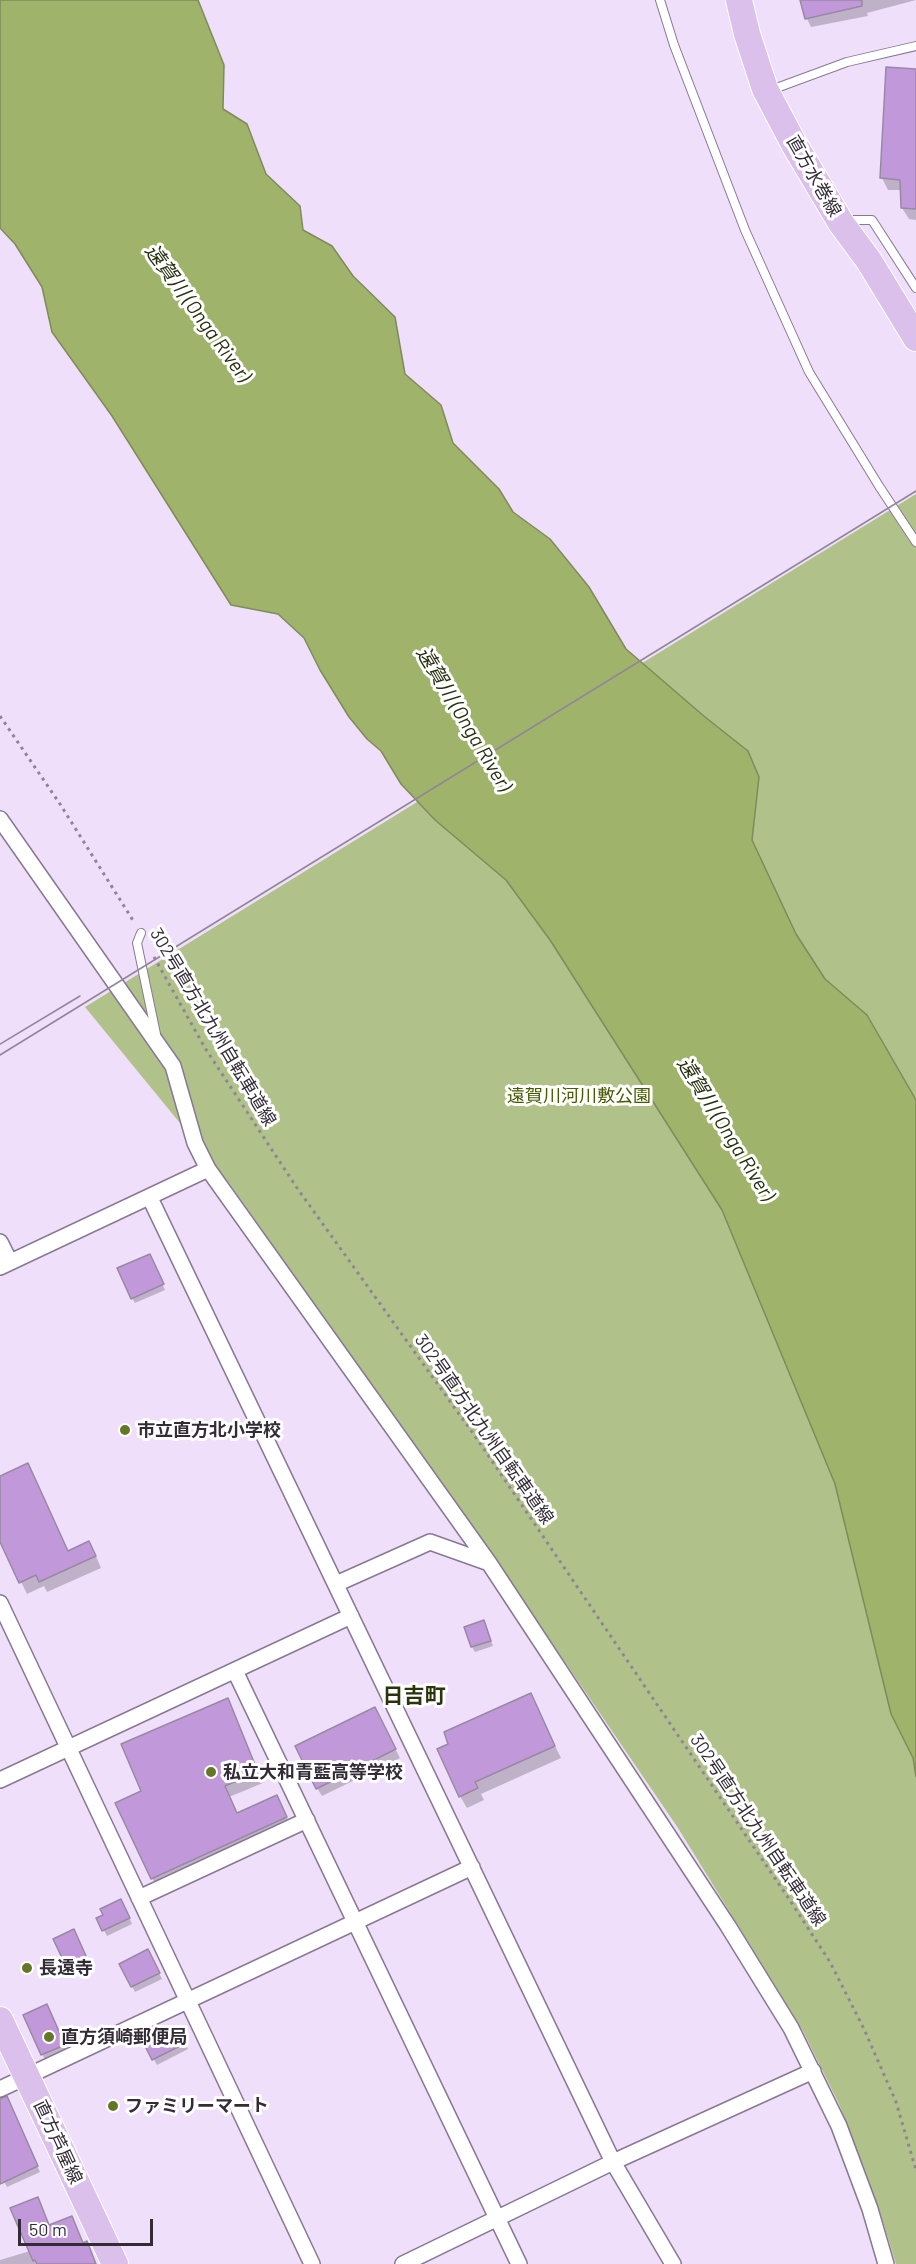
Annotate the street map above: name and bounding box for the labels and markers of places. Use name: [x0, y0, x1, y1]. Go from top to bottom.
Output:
place label: 市立直方北小学校: [137, 1419, 281, 1441]
marker: 市立直方北小学校: [118, 1423, 132, 1437]
place label: 私立大和青藍高等学校: [223, 1761, 403, 1783]
marker: 私立大和青藍高等学校: [204, 1765, 218, 1779]
place label: 長遠寺: [39, 1957, 93, 1979]
marker: 長遠寺: [20, 1961, 34, 1975]
place label: 直方須崎郵便局: [61, 2026, 187, 2048]
marker: 直方須崎郵便局: [42, 2030, 56, 2044]
place label: ファミリーマート: [125, 2095, 269, 2117]
marker: ファミリーマート: [106, 2099, 120, 2113]

